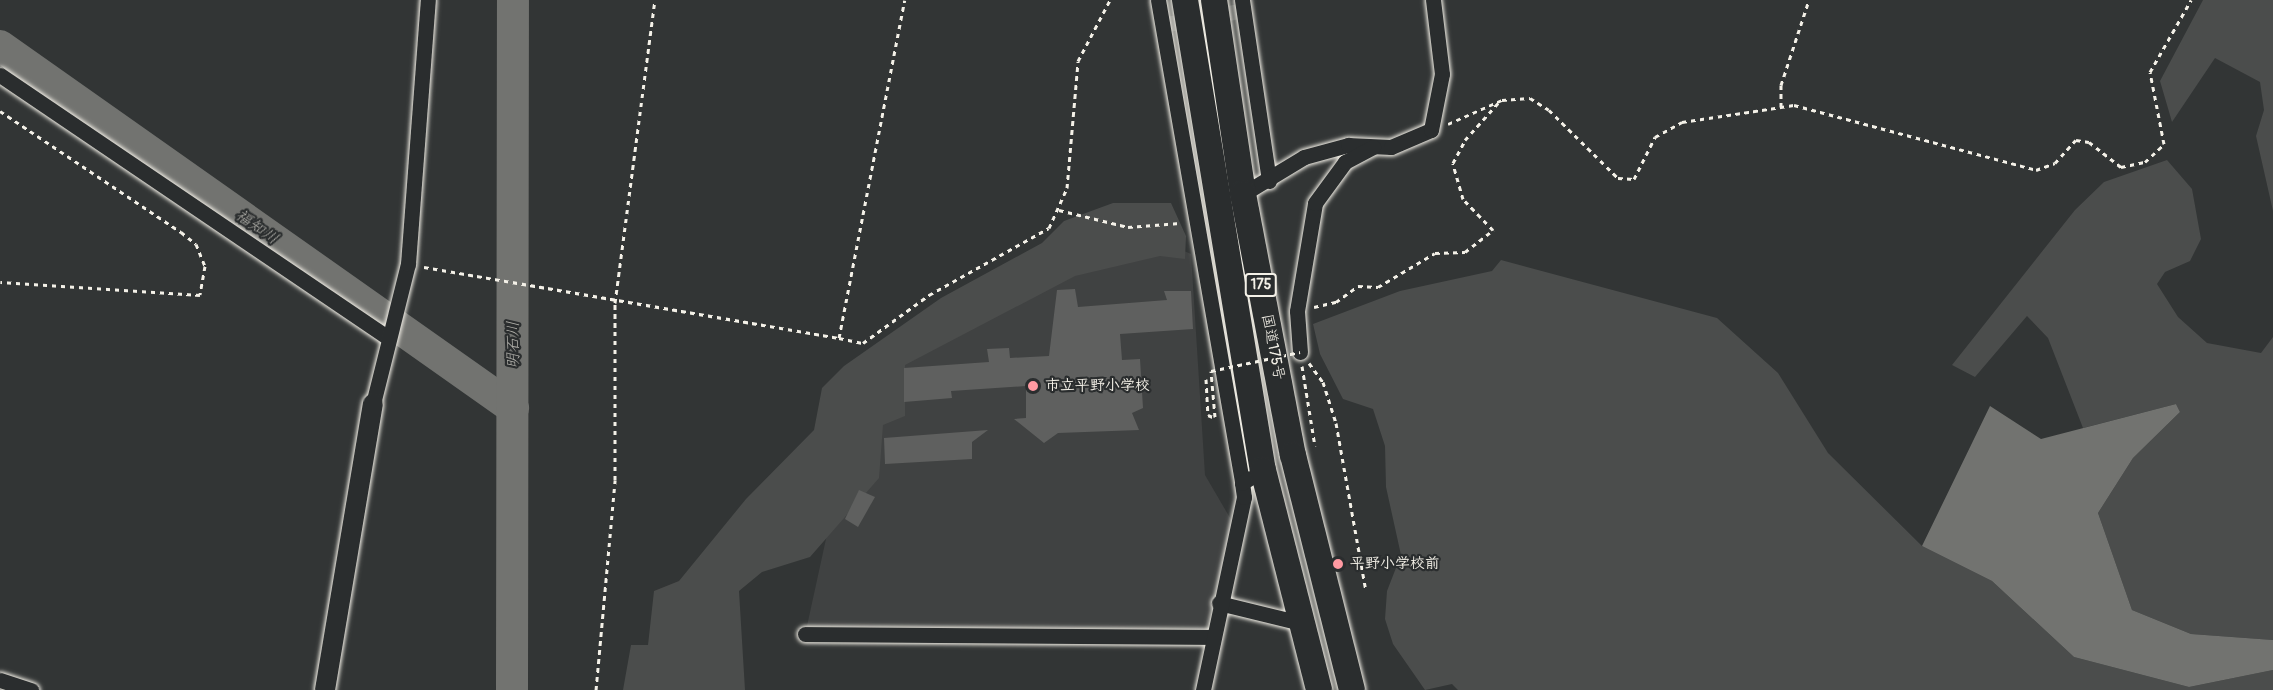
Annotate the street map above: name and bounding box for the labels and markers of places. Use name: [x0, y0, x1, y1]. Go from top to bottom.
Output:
place label: 市立平野小学校: [1045, 377, 1150, 395]
marker: 市立平野小学校: [1026, 379, 1040, 393]
place label: 平野小学校前: [1350, 555, 1440, 573]
marker: 平野小学校前: [1331, 557, 1345, 571]

